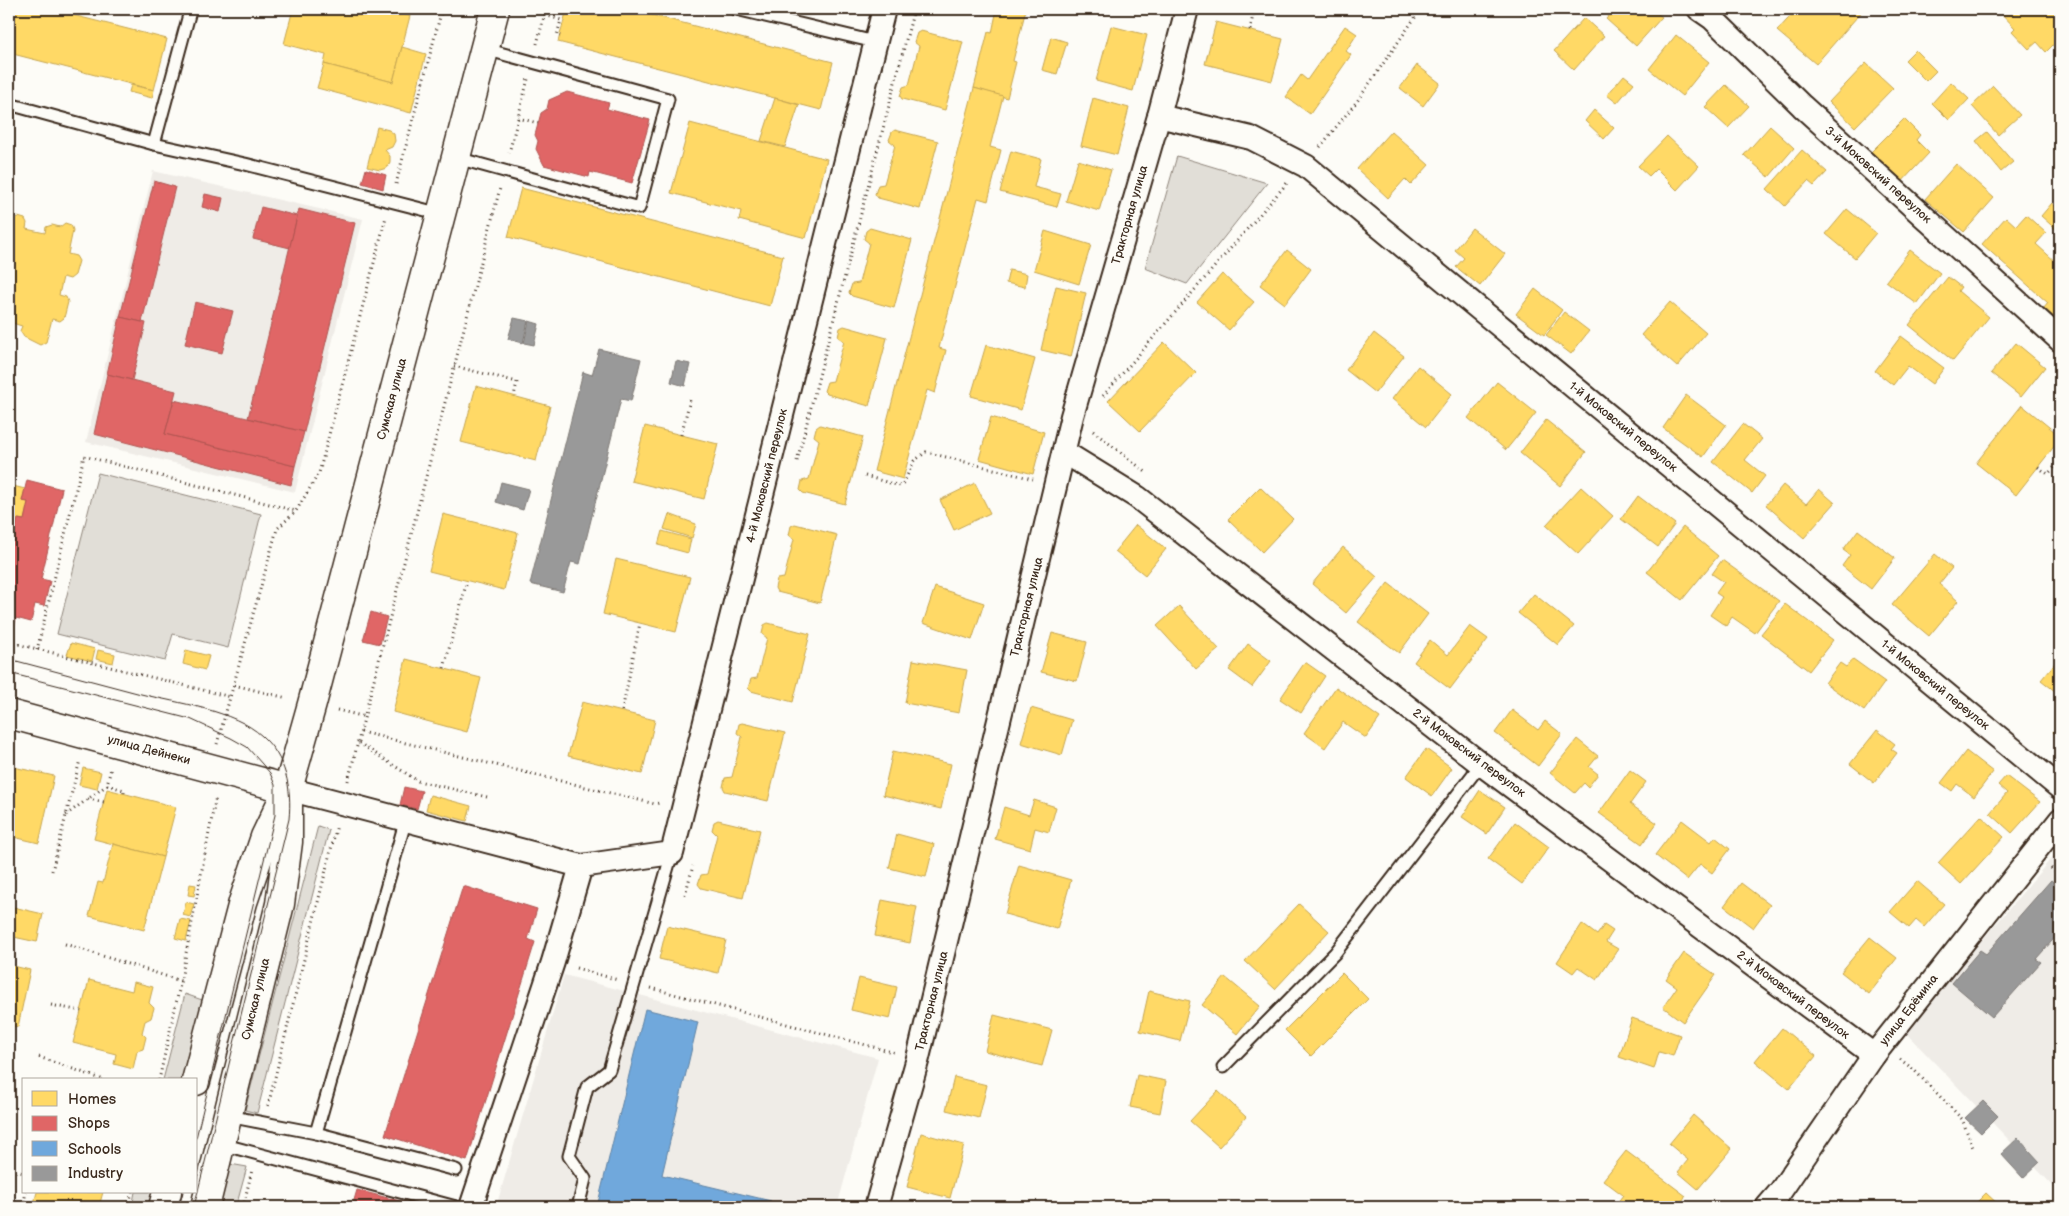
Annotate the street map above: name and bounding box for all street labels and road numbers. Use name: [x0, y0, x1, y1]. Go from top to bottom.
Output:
street label: 3-й Моковский переулок: [1822, 123, 1935, 227]
street label: Тракторная улица: [1109, 164, 1151, 266]
street label: Сумская улица: [374, 357, 410, 441]
street label: 1-й Моковский переулок: [1566, 379, 1681, 476]
street label: 4-й Моковский переулок: [743, 407, 791, 545]
street label: Тракторная улица: [1007, 555, 1047, 659]
street label: 1-й Моковский переулок: [1878, 637, 1993, 734]
street label: 2-й Моковский переулок: [1409, 706, 1529, 801]
street label: улица Дейнеки: [106, 732, 192, 768]
street label: 2-й Моковский переулок: [1733, 948, 1853, 1043]
street label: Тракторная улица: [912, 949, 952, 1053]
street label: Сумская улица: [239, 957, 273, 1041]
street label: улица Ерёмина: [1877, 971, 1941, 1049]

